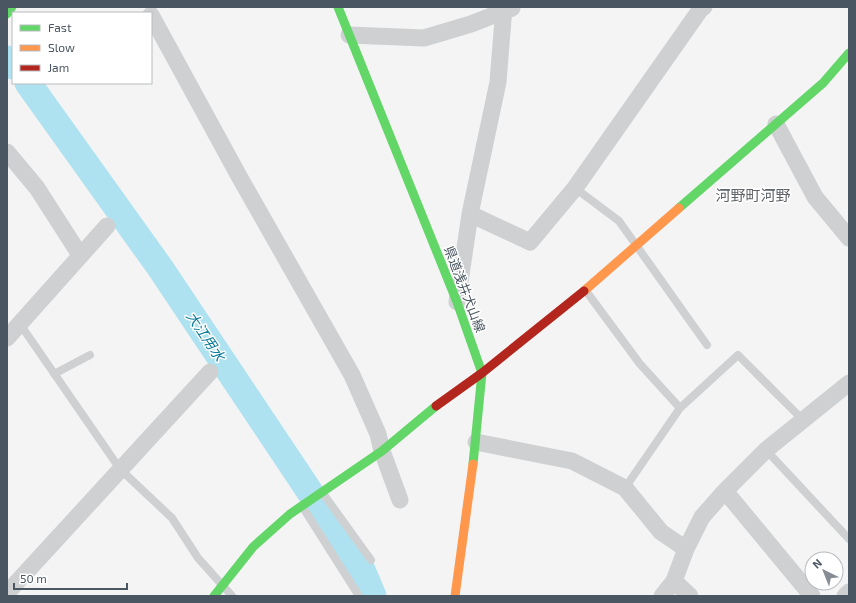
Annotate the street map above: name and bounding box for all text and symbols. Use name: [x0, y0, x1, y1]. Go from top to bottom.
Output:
legend: [12, 12, 152, 84]
text: Fast: [48, 20, 72, 34]
text: Slow: [48, 40, 75, 54]
text: Jam: [48, 60, 69, 74]
district label: 河野町河野: [715, 186, 791, 204]
street label: 県道浅井犬山線: [441, 244, 489, 334]
water label: 大江用水: [183, 308, 230, 366]
north arrow: [804, 551, 844, 591]
text: N: [809, 556, 824, 571]
scale bar: [14, 565, 127, 591]
text: 50 m: [20, 571, 47, 585]

